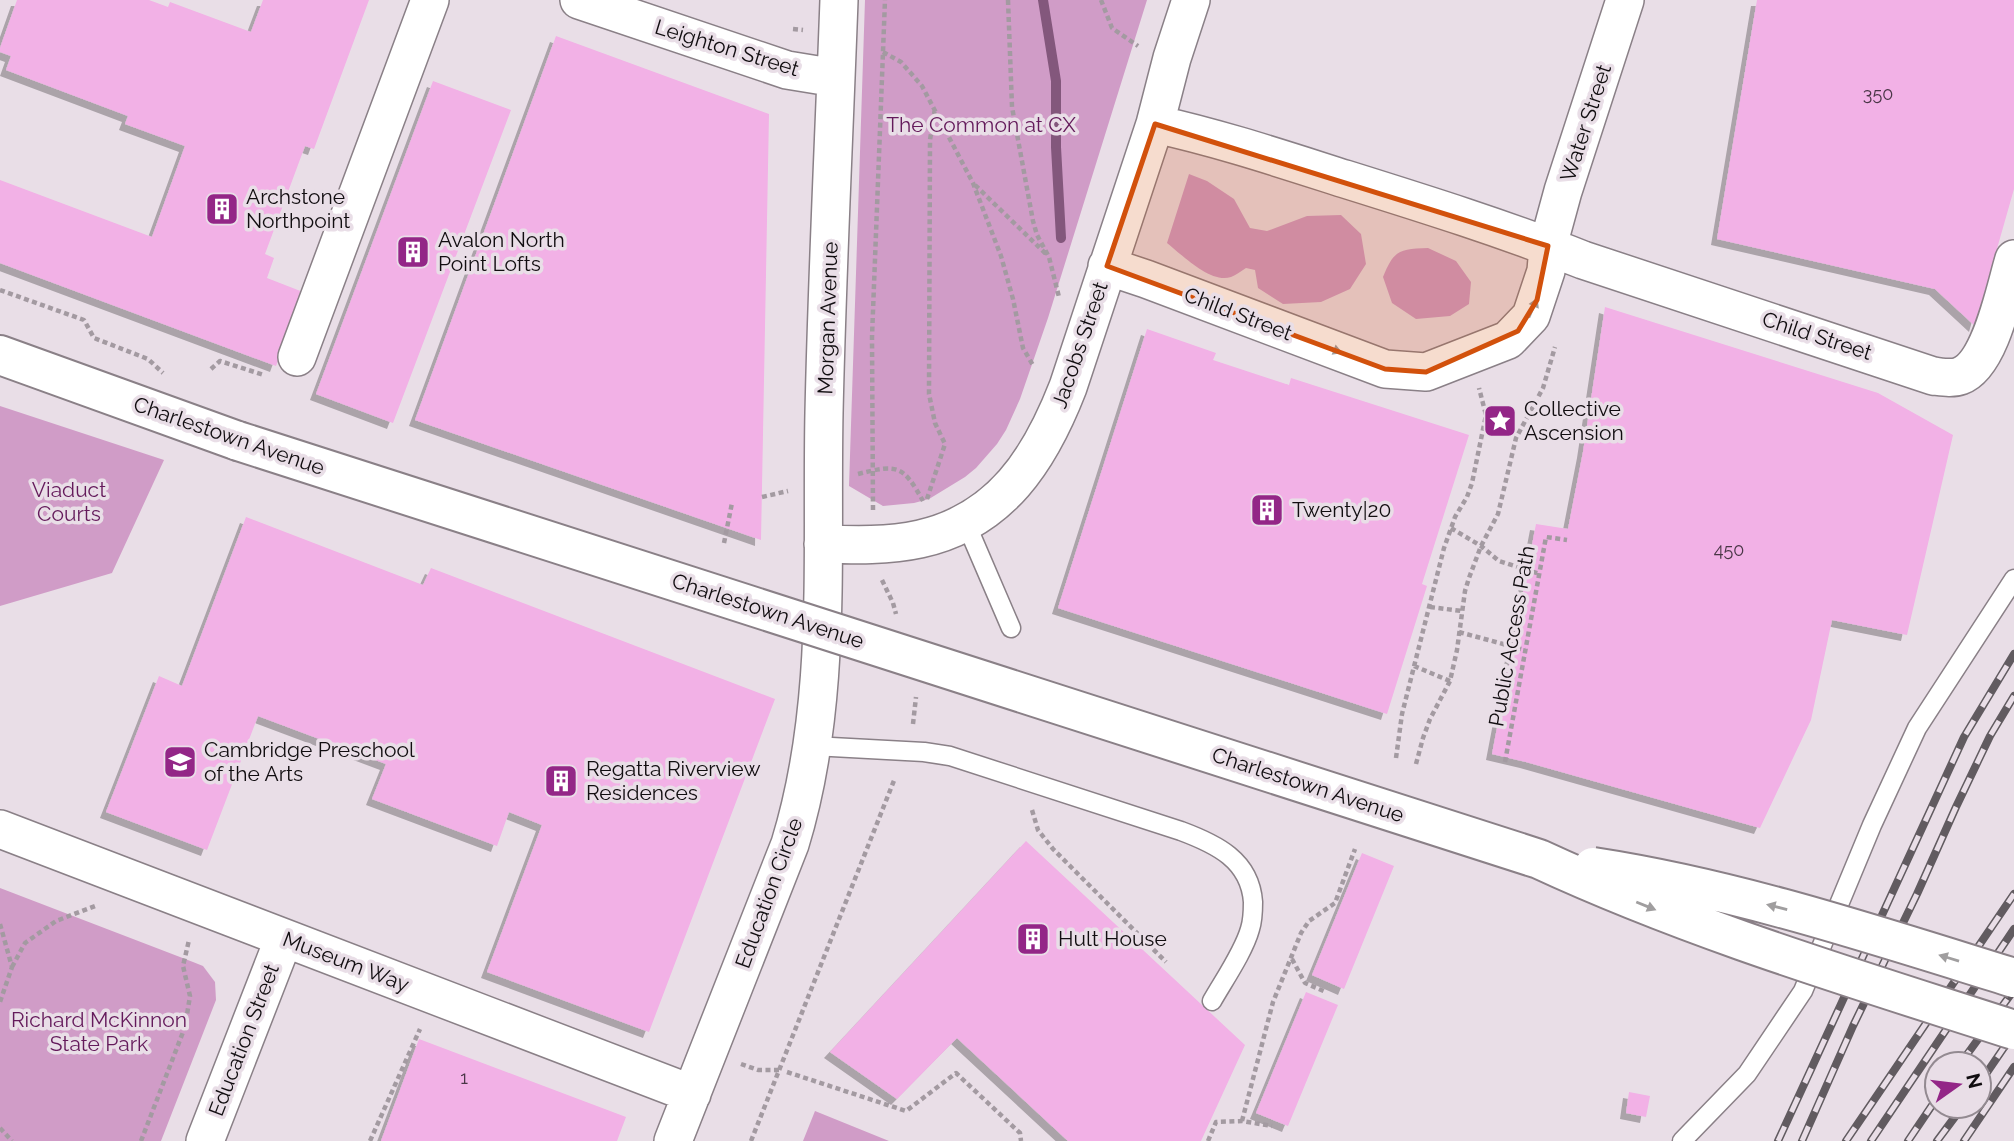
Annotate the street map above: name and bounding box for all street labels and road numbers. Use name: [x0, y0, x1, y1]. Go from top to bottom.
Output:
street label: Leighton Street: [652, 14, 802, 81]
street label: Water Street: [1555, 61, 1616, 185]
street label: Morgan Avenue: [812, 241, 843, 395]
street label: Jacobs Street: [1046, 278, 1113, 411]
street label: Child Street: [1181, 282, 1296, 346]
street label: Child Street: [1759, 306, 1875, 365]
street label: Charlestown Avenue: [130, 391, 328, 480]
street label: Public Access Path: [1483, 543, 1540, 728]
street label: Charlestown Avenue: [669, 568, 867, 653]
street label: Charlestown Avenue: [1209, 742, 1407, 827]
street label: Education Circle: [730, 814, 807, 971]
street label: Museum Way: [280, 926, 413, 997]
street label: Education Street: [203, 960, 284, 1119]

